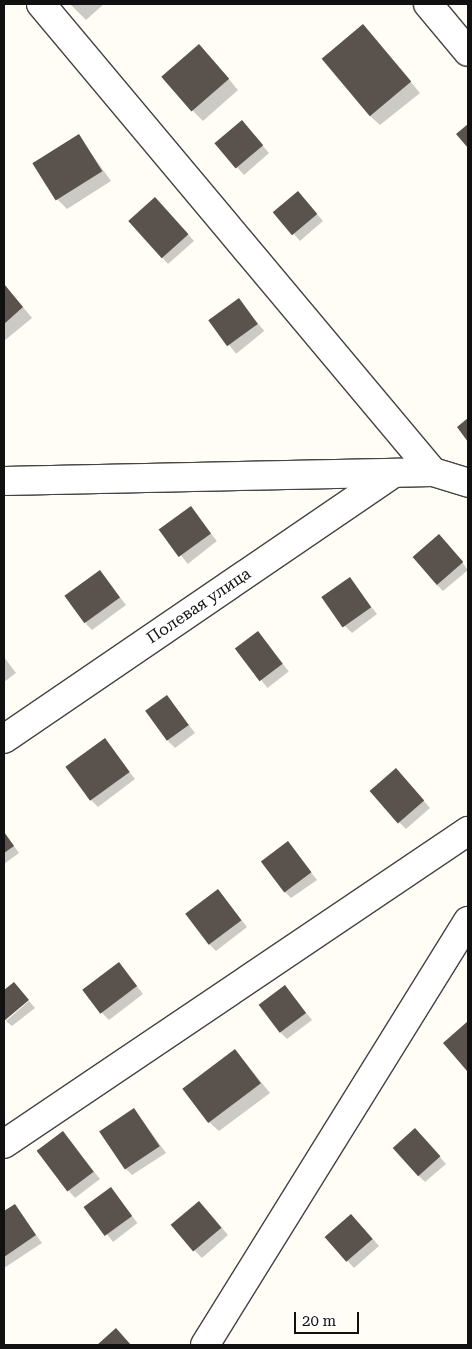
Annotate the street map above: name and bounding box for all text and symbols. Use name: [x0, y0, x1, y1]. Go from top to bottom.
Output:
street label: Полевая улица: [143, 564, 255, 648]
scale bar: [297, 1302, 362, 1334]
text: 20 m: [302, 1312, 336, 1330]

